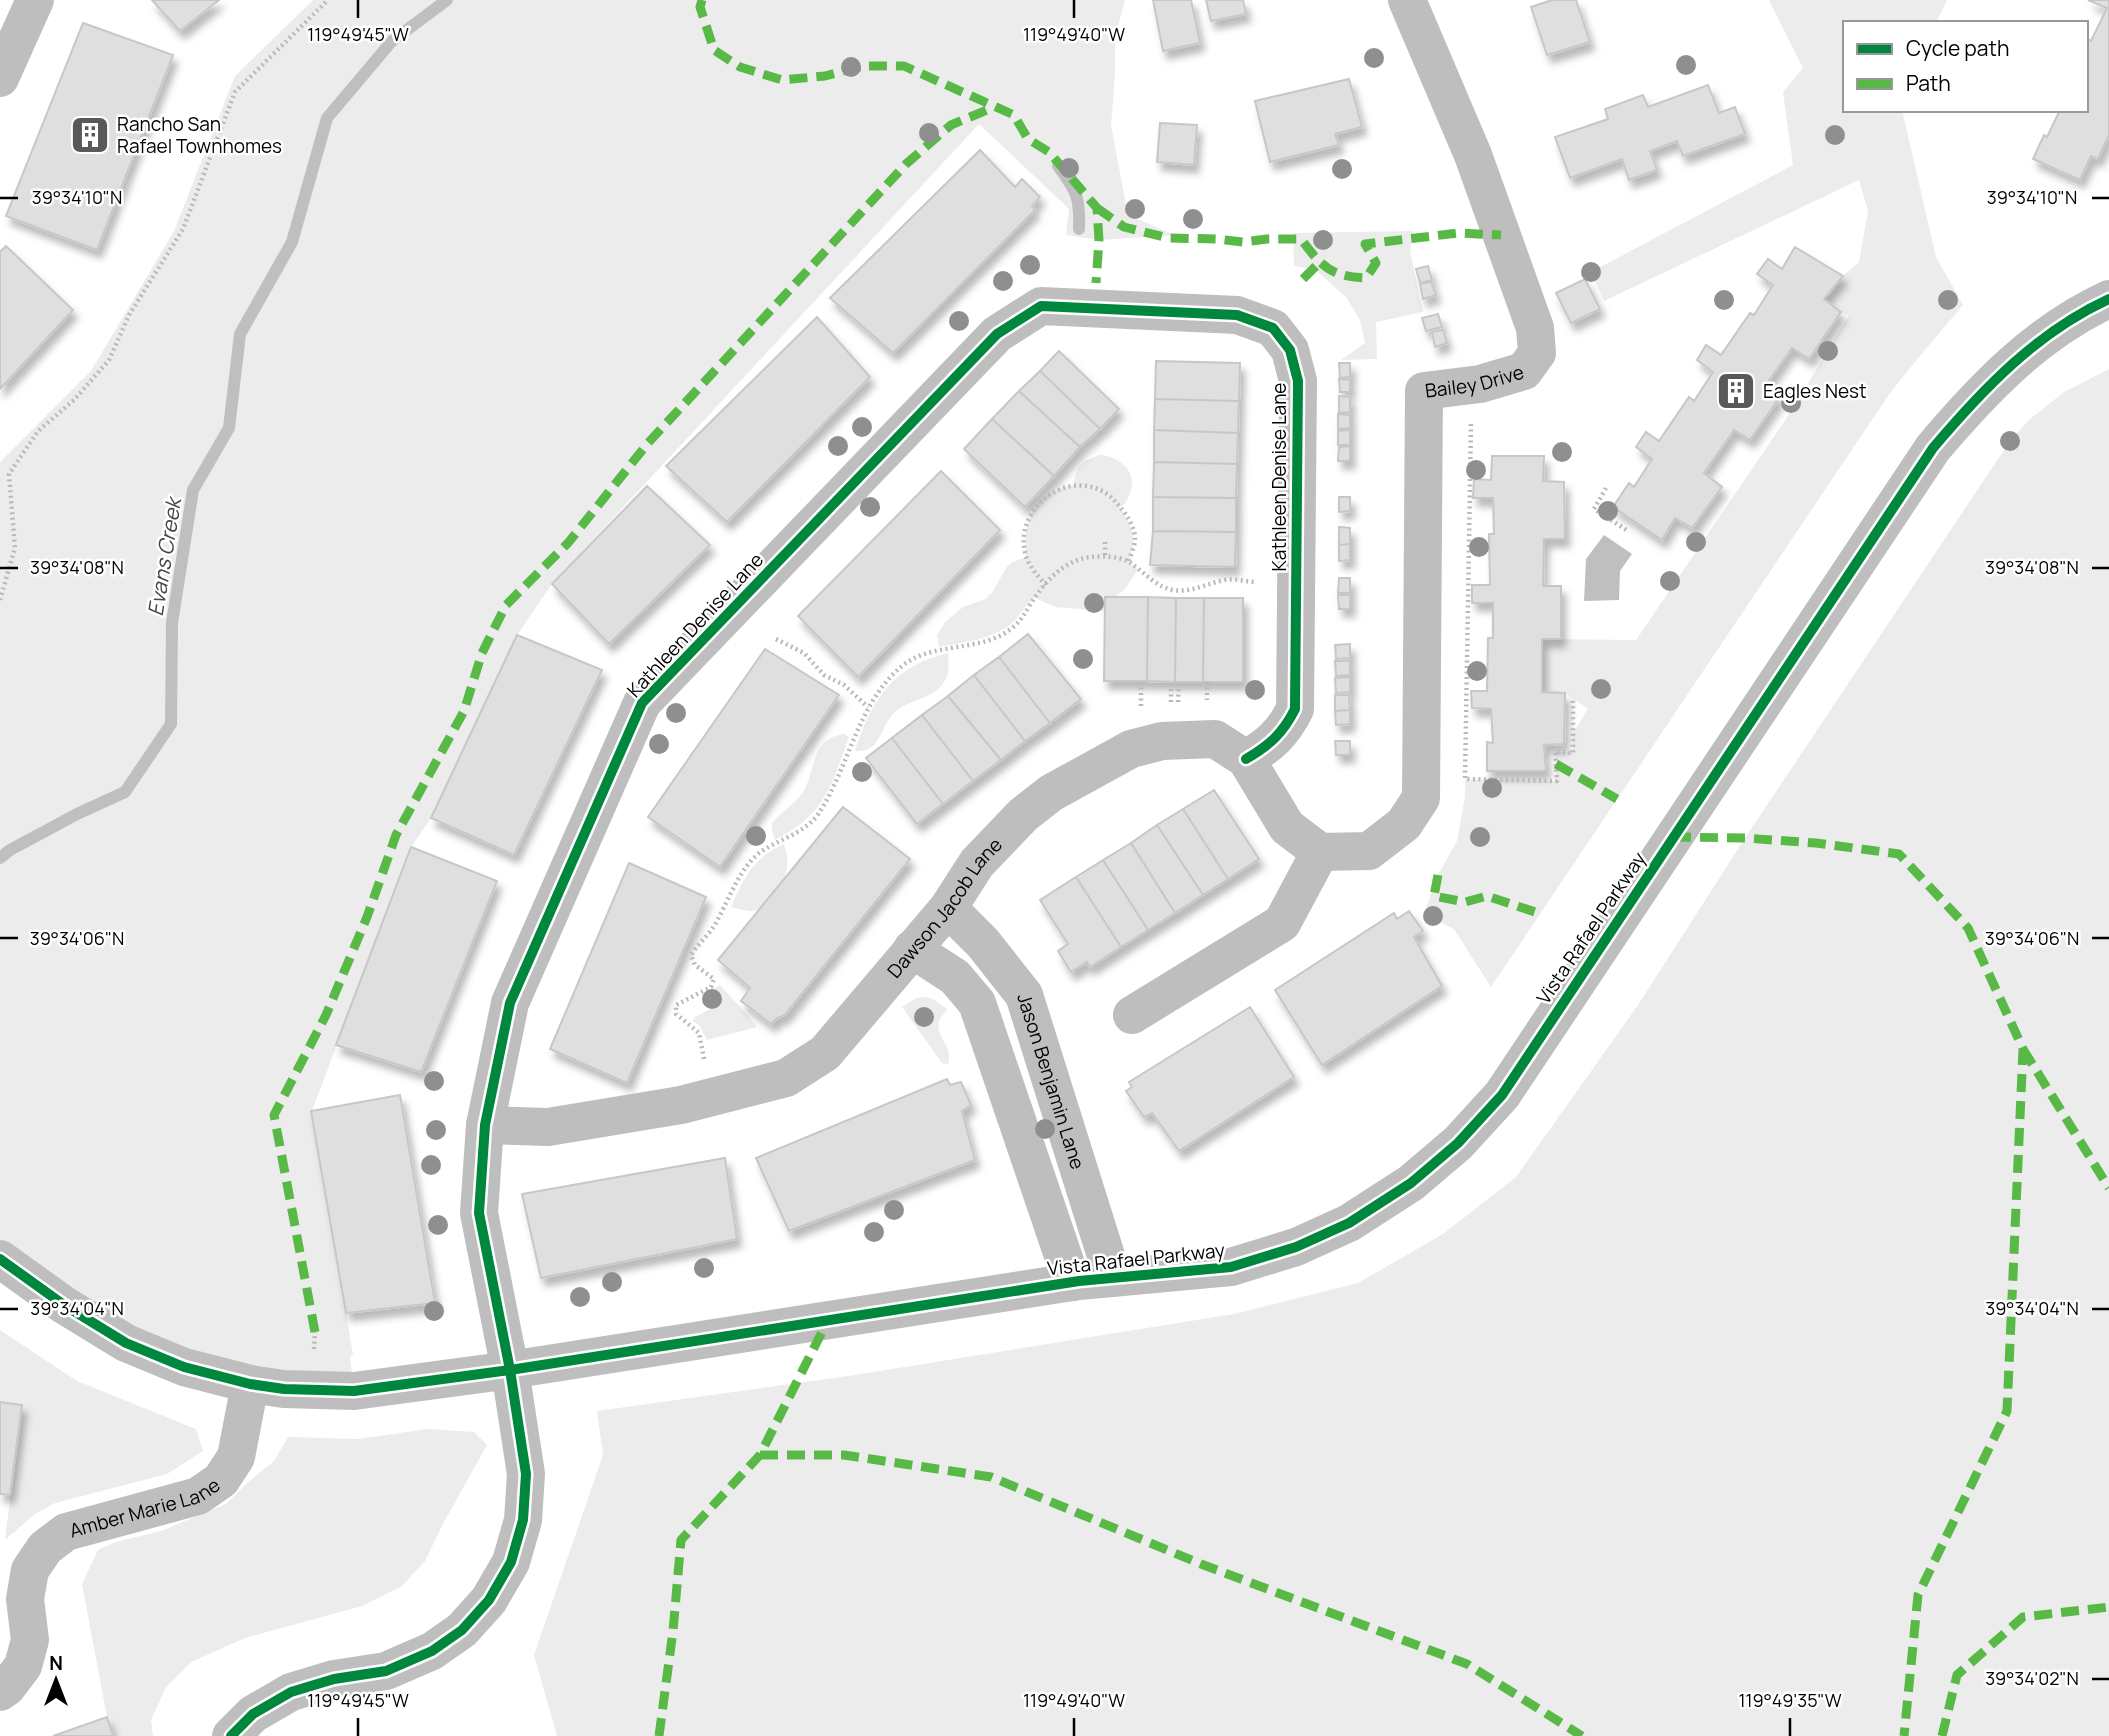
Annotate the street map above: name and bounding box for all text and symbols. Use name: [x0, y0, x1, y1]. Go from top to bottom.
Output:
legend: [1843, 21, 2088, 112]
text: 119°49'45"W: [307, 22, 409, 46]
text: 119°49'40"W: [1023, 22, 1125, 46]
text: Cycle path: [1906, 34, 2009, 62]
text: Path: [1906, 69, 1951, 97]
place label: Rancho San Rafael Townhomes: [117, 111, 282, 159]
building icon: Rancho San Rafael Townhomes: [69, 114, 111, 156]
text: 39°34'10"N: [32, 185, 122, 209]
text: 39°34'10"N: [1987, 185, 2077, 209]
street label: Bailey Drive: [1424, 359, 1527, 404]
building icon: Eagles Nest: [1715, 370, 1757, 412]
place label: Eagles Nest: [1763, 378, 1867, 404]
street label: Kathleen Denise Lane: [1266, 383, 1292, 571]
water label: Evans Creek: [141, 494, 188, 618]
street label: Kathleen Denise Lane: [621, 547, 769, 703]
text: 39°34'08"N: [30, 555, 124, 579]
text: 39°34'08"N: [1985, 555, 2079, 579]
street label: Dawson Jacob Lane: [881, 832, 1008, 983]
street label: Vista Rafael Parkway: [1530, 847, 1652, 1009]
text: 39°34'06"N: [30, 926, 124, 950]
text: 39°34'06"N: [1985, 926, 2079, 950]
street label: Jason Benjamin Lane: [1011, 990, 1091, 1172]
street label: Vista Rafael Parkway: [1046, 1237, 1226, 1281]
text: 39°34'04"N: [30, 1296, 124, 1320]
text: 39°34'04"N: [1985, 1296, 2079, 1320]
street label: Amber Marie Lane: [66, 1472, 225, 1543]
north arrow: [21, 1645, 91, 1715]
text: N: [49, 1650, 63, 1676]
text: 39°34'02"N: [1985, 1666, 2079, 1690]
text: 119°49'45"W: [307, 1688, 409, 1712]
text: 119°49'40"W: [1023, 1688, 1125, 1712]
text: 119°49'35"W: [1739, 1688, 1842, 1712]

